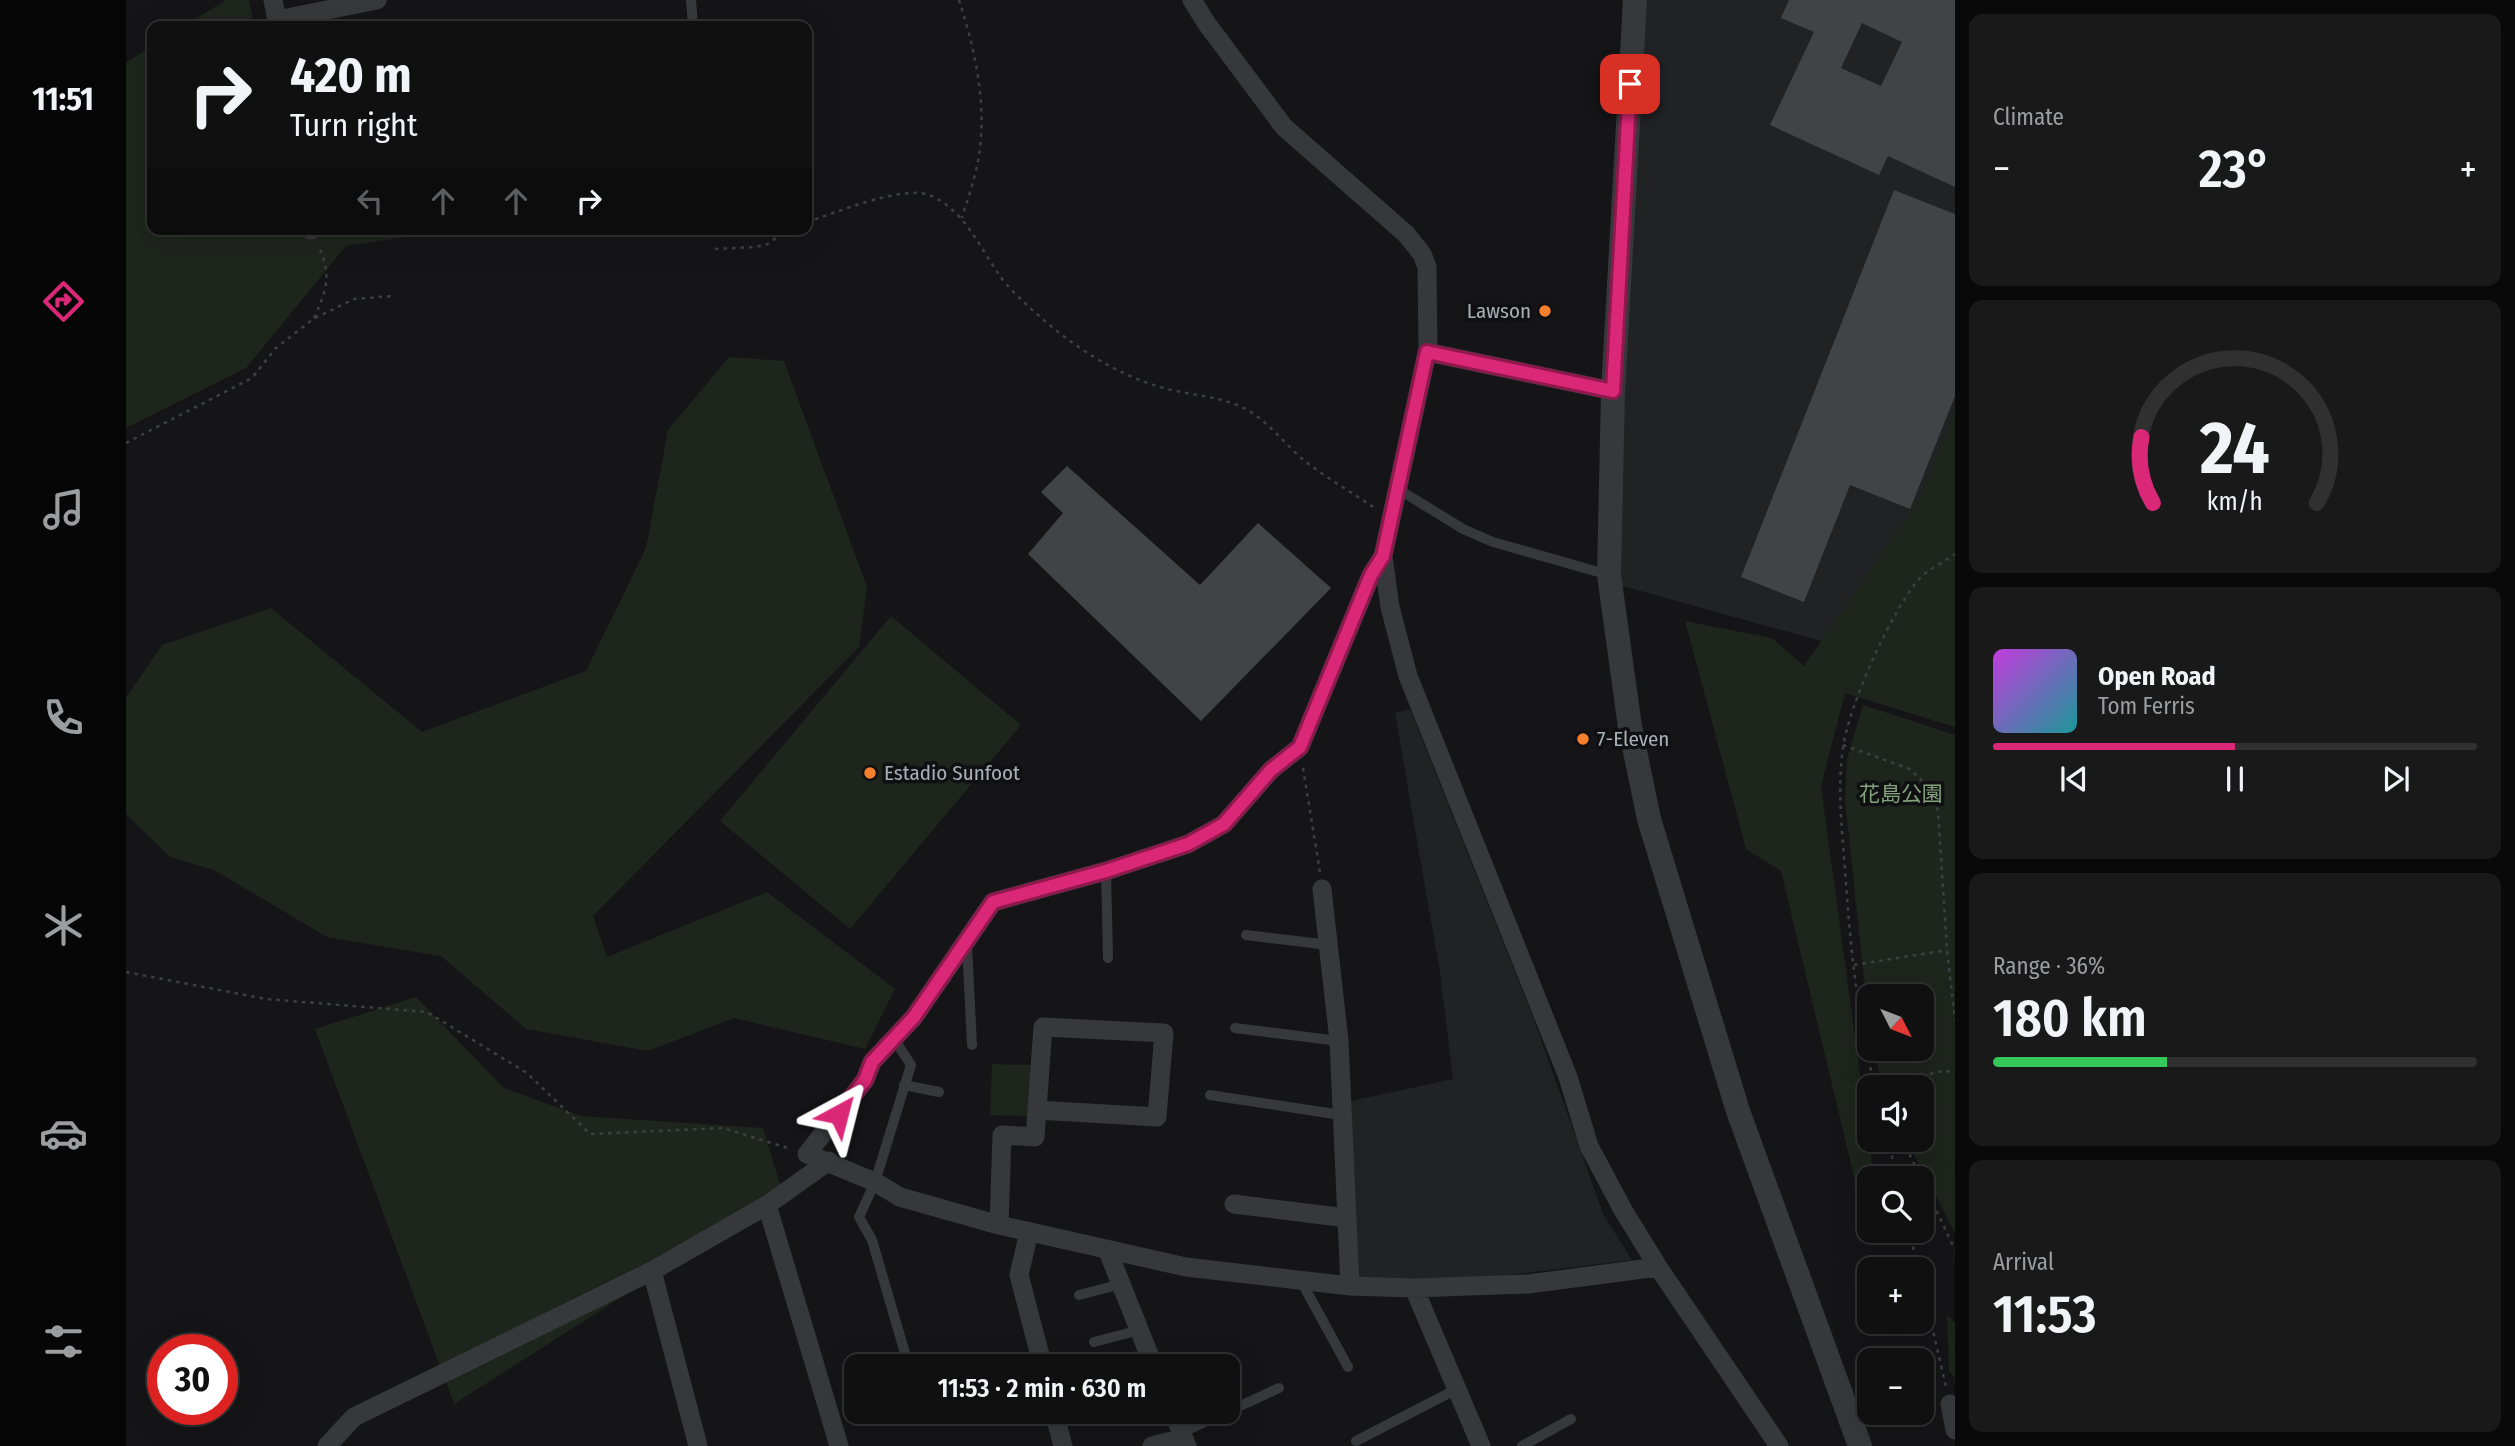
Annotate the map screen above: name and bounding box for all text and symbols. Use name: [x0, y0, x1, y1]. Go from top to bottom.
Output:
text: 420 m: [290, 46, 412, 105]
icon: right: [175, 49, 266, 140]
pin: [1600, 54, 1660, 114]
icon: arrive: [1611, 65, 1649, 103]
text: 11:51: [32, 80, 94, 118]
text: Climate: [1993, 103, 2064, 131]
text: Turn right: [290, 106, 417, 144]
text: 23°: [2199, 138, 2271, 201]
text: −: [1993, 146, 2010, 192]
text: +: [2460, 146, 2477, 192]
icon: left: [351, 182, 389, 220]
icon: ahead: [424, 182, 462, 220]
icon: ahead: [497, 182, 535, 220]
icon: right: [570, 182, 608, 220]
icon: directions: [39, 277, 88, 326]
place label: Lawson: [1467, 298, 1531, 324]
marker: Lawson: [1537, 303, 1553, 319]
text: 24: [2199, 405, 2270, 492]
icon: music: [39, 485, 88, 534]
text: km/h: [2207, 486, 2263, 516]
text: Open Road: [2098, 661, 2216, 692]
text: Tom Ferris: [2098, 692, 2195, 720]
icon: phone: [39, 693, 88, 742]
place label: 7-Eleven: [1597, 726, 1669, 752]
marker: 7-Eleven: [1575, 731, 1591, 747]
place label: Estadio Sunfoot: [884, 760, 1020, 786]
icon: previous: [2055, 760, 2093, 798]
icon: pause: [2216, 760, 2254, 798]
icon: next: [2377, 760, 2415, 798]
marker: Estadio Sunfoot: [862, 765, 878, 781]
park label: 花島公園: [1859, 781, 1943, 807]
icon: climate: [39, 901, 88, 950]
text: Range · 36%: [1993, 952, 2105, 980]
north arrow: [1857, 984, 1934, 1060]
map controls: [1857, 984, 1934, 1425]
text: 180 km: [1993, 987, 2147, 1050]
button: sound: [1857, 1075, 1934, 1152]
position arrow: [802, 1077, 876, 1151]
icon: car: [39, 1109, 88, 1158]
button: search: [1857, 1166, 1934, 1243]
text: Arrival: [1993, 1248, 2054, 1276]
button: +: [1857, 1257, 1934, 1334]
text: 11:53: [1993, 1283, 2097, 1346]
icon: filters: [39, 1317, 88, 1366]
speed limit sign: 30: [147, 1334, 238, 1425]
button: −: [1857, 1348, 1934, 1425]
text: 11:53 · 2 min · 630 m: [938, 1373, 1146, 1404]

